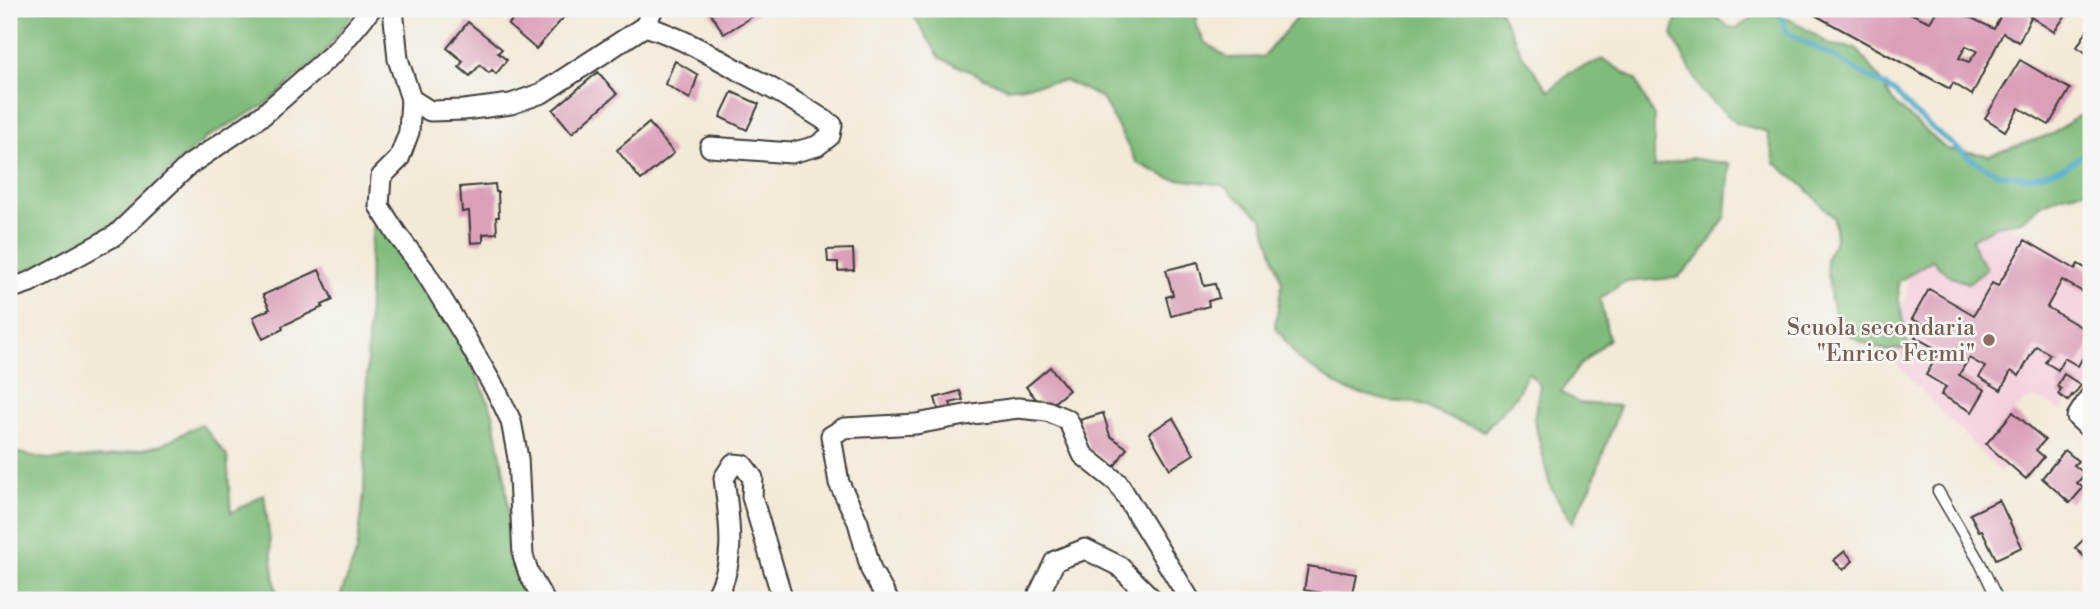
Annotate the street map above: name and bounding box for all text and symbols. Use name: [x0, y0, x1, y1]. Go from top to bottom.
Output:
place label: Scuola secondaria "Enrico Fermi": [1787, 314, 1975, 368]
marker: Scuola secondaria "Enrico Fermi": [1981, 332, 1997, 348]

